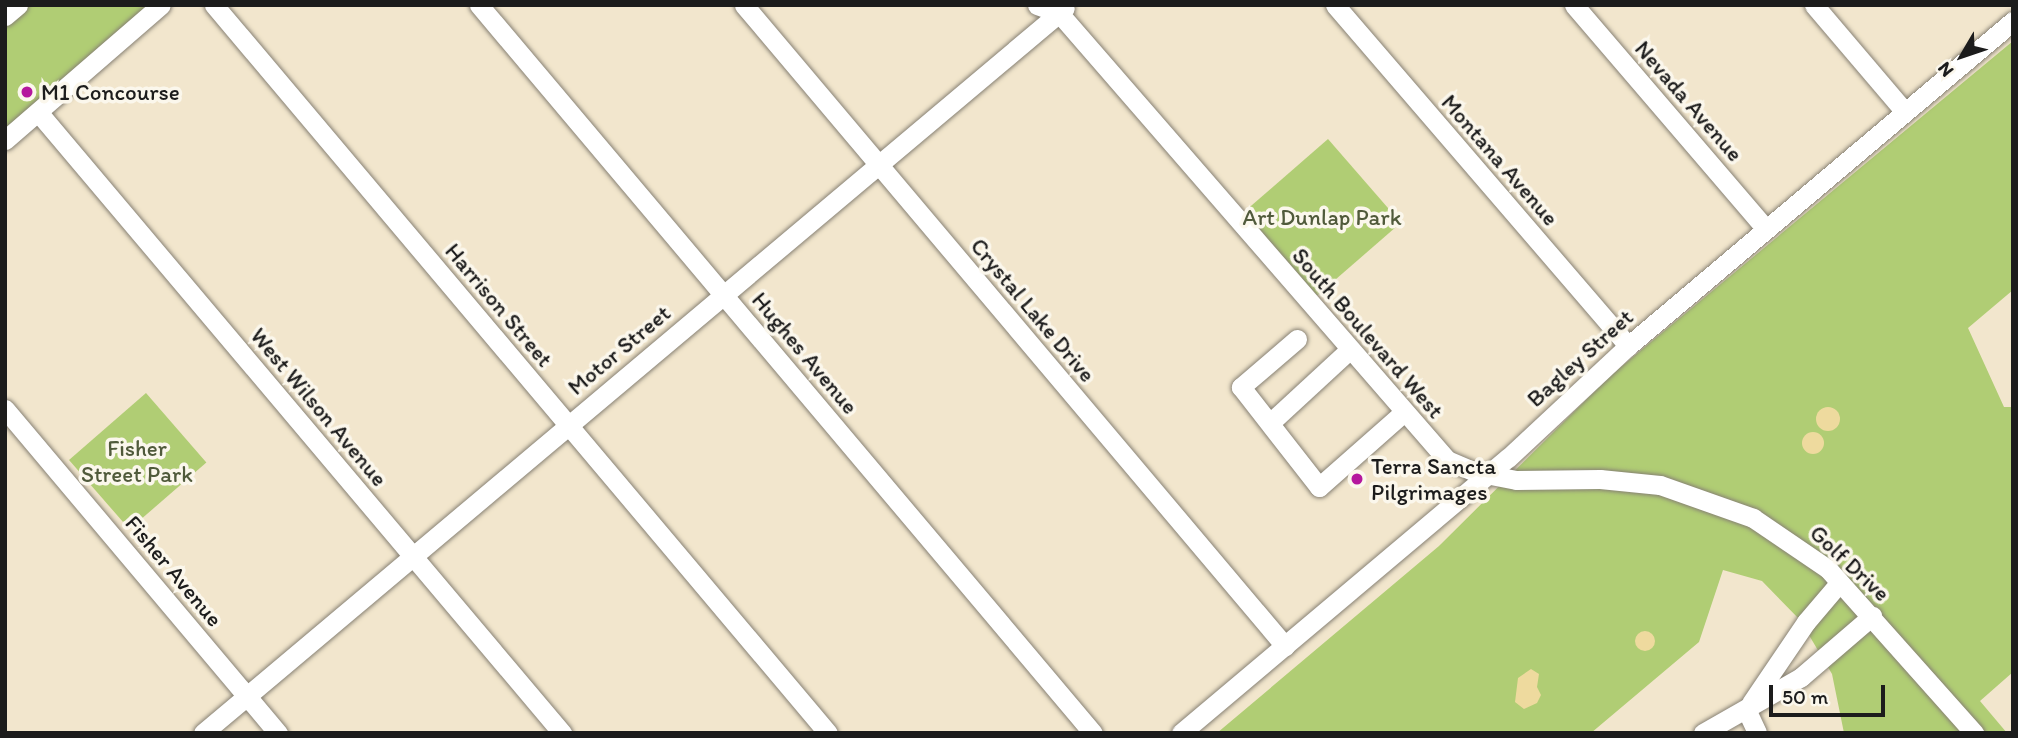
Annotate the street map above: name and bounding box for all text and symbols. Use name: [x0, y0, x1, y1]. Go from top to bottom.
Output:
north arrow: [1927, 21, 1997, 91]
street label: Nevada Avenue: [1629, 35, 1749, 167]
text: N: [1932, 57, 1958, 82]
place label: M1 Concourse: [41, 78, 180, 106]
marker: M1 Concourse: [19, 84, 35, 100]
street label: Montana Avenue: [1436, 89, 1564, 231]
park label: Art Dunlap Park: [1243, 203, 1401, 231]
street label: Crystal Lake Drive: [964, 232, 1102, 388]
street label: Harrison Street: [439, 238, 559, 372]
street label: South Boulevard West: [1286, 242, 1450, 424]
street label: Hughes Avenue: [746, 286, 864, 420]
street label: Motor Street: [562, 299, 676, 401]
street label: Bagley Street: [1521, 303, 1639, 413]
street label: West Wilson Avenue: [245, 322, 393, 492]
park label: Fisher Street Park: [81, 434, 193, 488]
place label: Terra Sancta Pilgrimages: [1371, 452, 1495, 506]
marker: Terra Sancta Pilgrimages: [1349, 471, 1365, 487]
street label: Fisher Avenue: [119, 510, 229, 632]
street label: Golf Drive: [1804, 519, 1896, 607]
scale bar: [1773, 672, 1888, 716]
text: 50 m: [1782, 684, 1828, 709]

